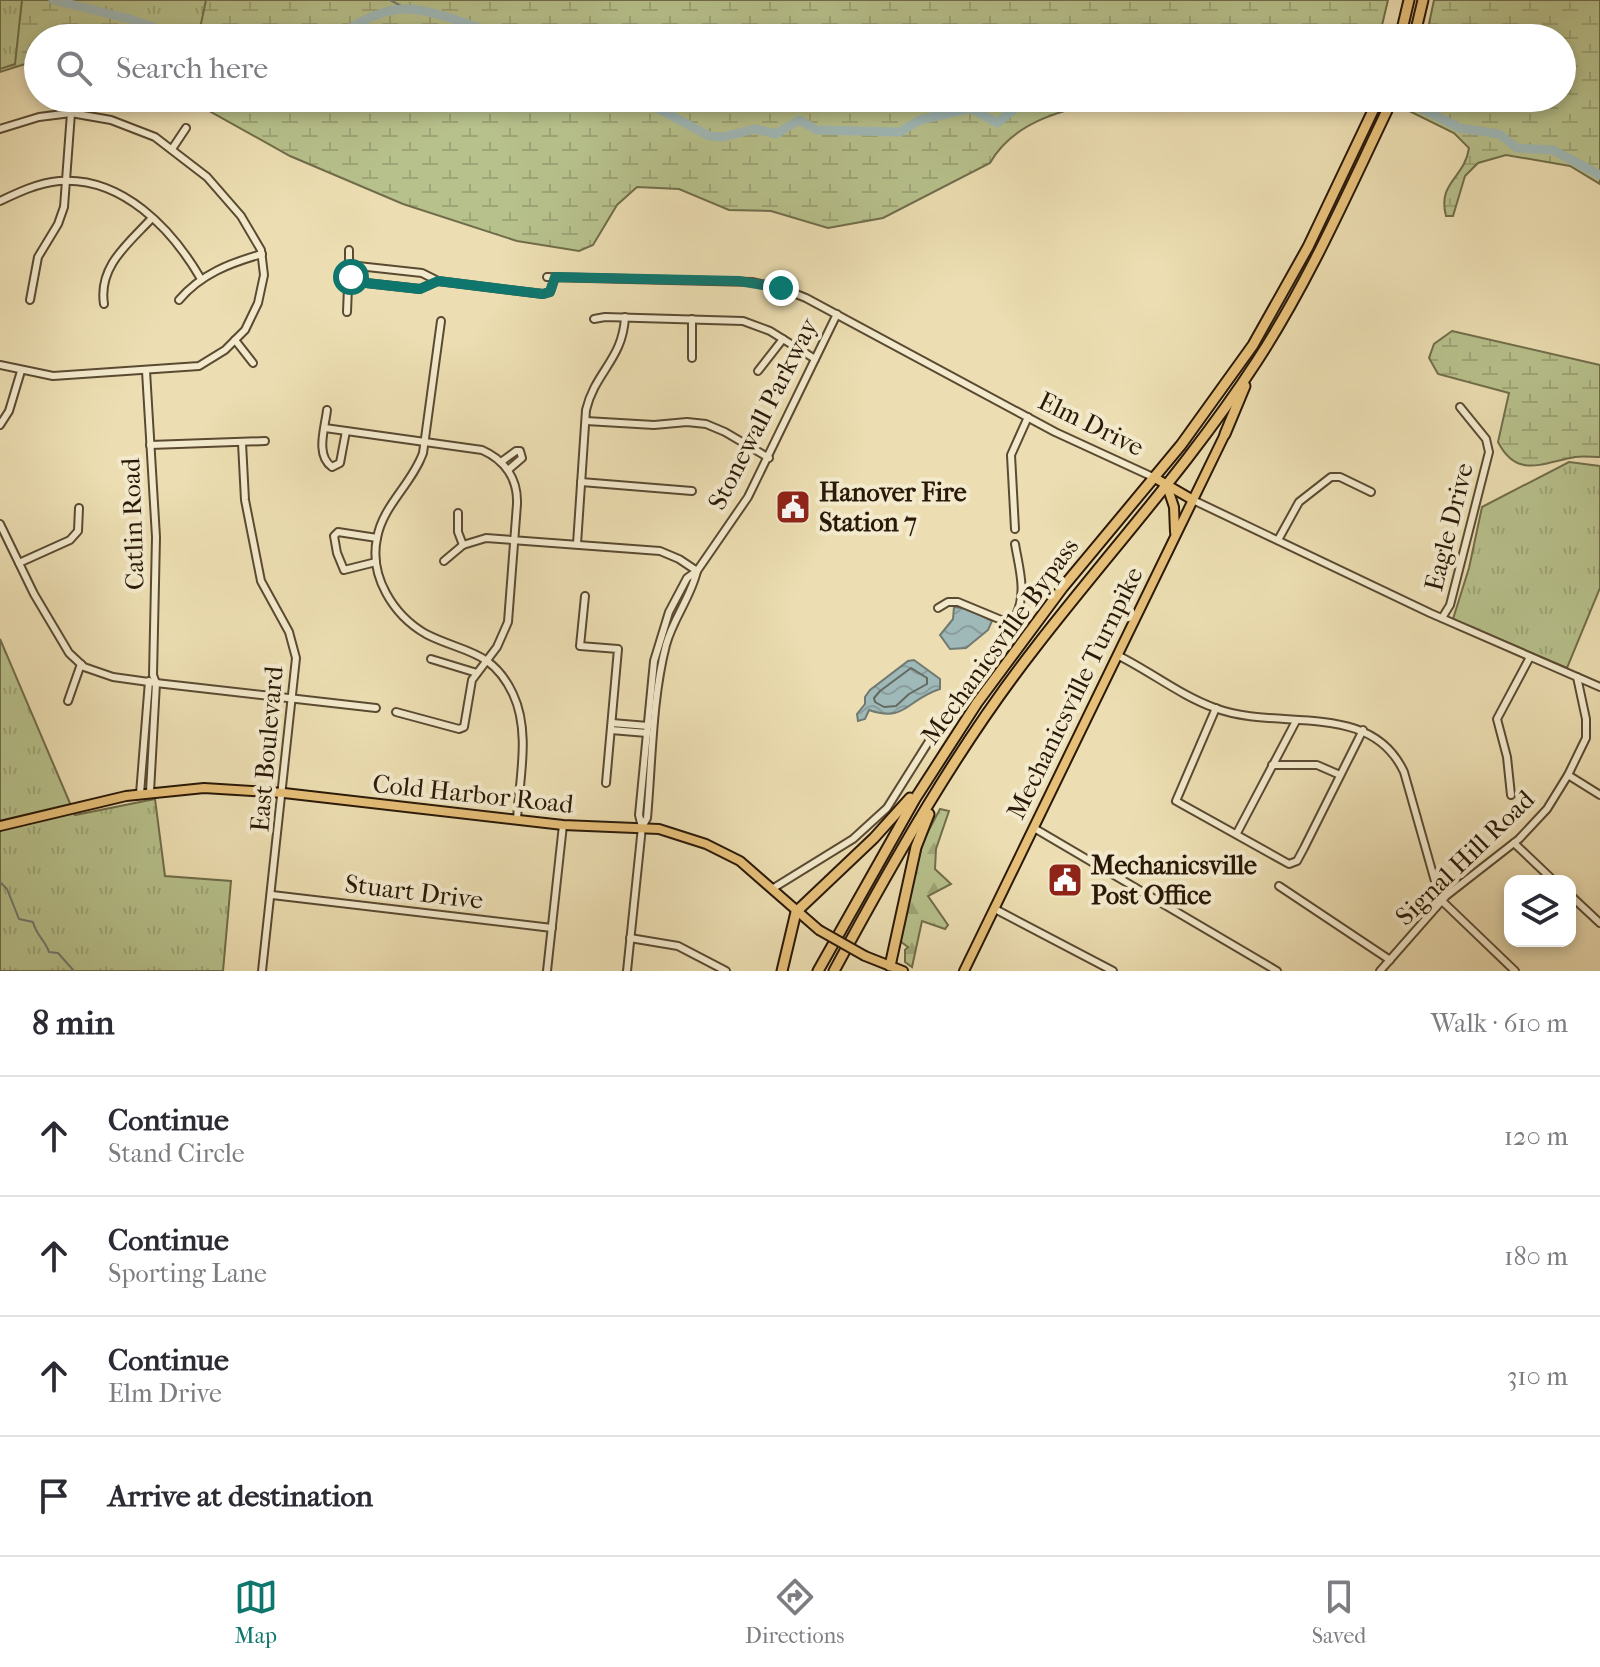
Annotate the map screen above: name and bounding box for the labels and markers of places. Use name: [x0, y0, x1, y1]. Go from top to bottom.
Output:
place label: Hanover Fire Station 7: [819, 477, 967, 538]
public building icon: Hanover Fire Station 7: [774, 488, 812, 526]
place label: Mechanicsville Post Office: [1091, 850, 1257, 911]
public building icon: Mechanicsville Post Office: [1046, 861, 1084, 899]

